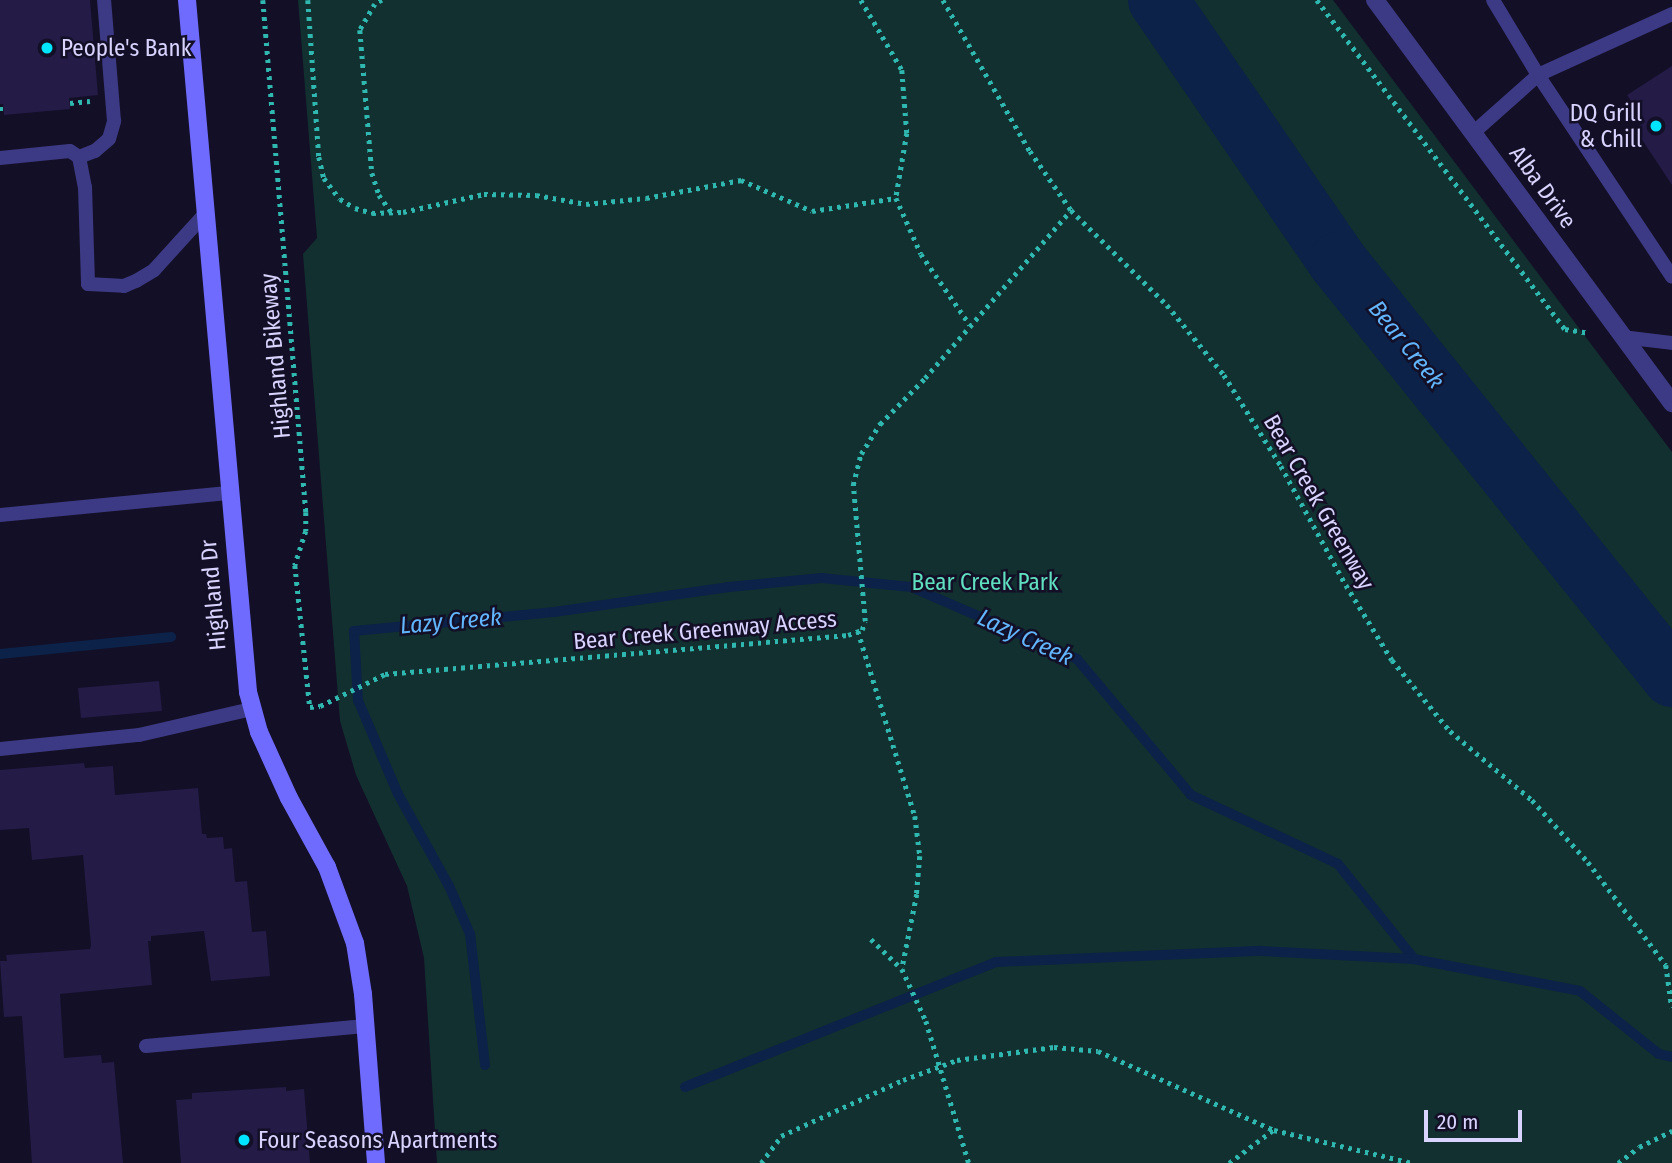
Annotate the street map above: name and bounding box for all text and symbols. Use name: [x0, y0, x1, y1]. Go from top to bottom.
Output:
place label: People's Bank: [61, 34, 191, 62]
marker: People's Bank: [39, 40, 55, 56]
place label: DQ Grill & Chill: [1570, 99, 1642, 153]
marker: DQ Grill & Chill: [1648, 118, 1664, 134]
street label: Alba Drive: [1504, 140, 1582, 234]
street label: Highland Bikeway: [254, 272, 296, 440]
water label: Bear Creek: [1362, 295, 1450, 395]
street label: Bear Creek Greenway: [1258, 410, 1380, 594]
street label: Highland Dr: [194, 538, 232, 652]
park label: Bear Creek Park: [912, 568, 1058, 596]
water label: Lazy Creek: [399, 603, 503, 641]
water label: Lazy Creek: [973, 603, 1077, 673]
street label: Bear Creek Greenway Access: [572, 605, 838, 655]
scale bar: [1427, 1096, 1525, 1140]
text: 20 m: [1437, 1109, 1478, 1135]
place label: Four Seasons Apartments: [258, 1126, 497, 1154]
marker: Four Seasons Apartments: [236, 1132, 252, 1148]

